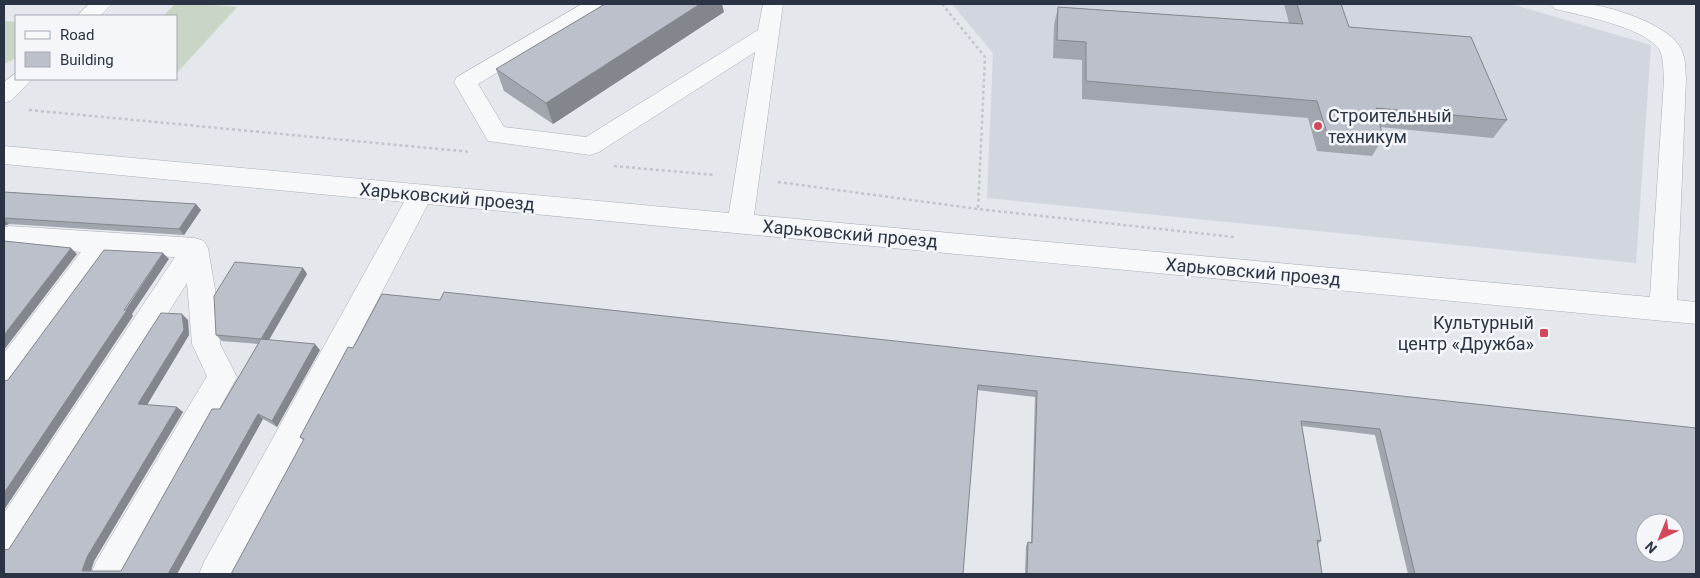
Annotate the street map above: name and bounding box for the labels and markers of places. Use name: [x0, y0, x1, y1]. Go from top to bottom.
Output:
place label: Строительный техникум: [1328, 105, 1452, 147]
marker: Строительный техникум: [1312, 120, 1324, 132]
place label: Культурный центр «Дружба»: [1398, 312, 1534, 354]
marker: Культурный центр «Дружба»: [1538, 327, 1550, 339]

